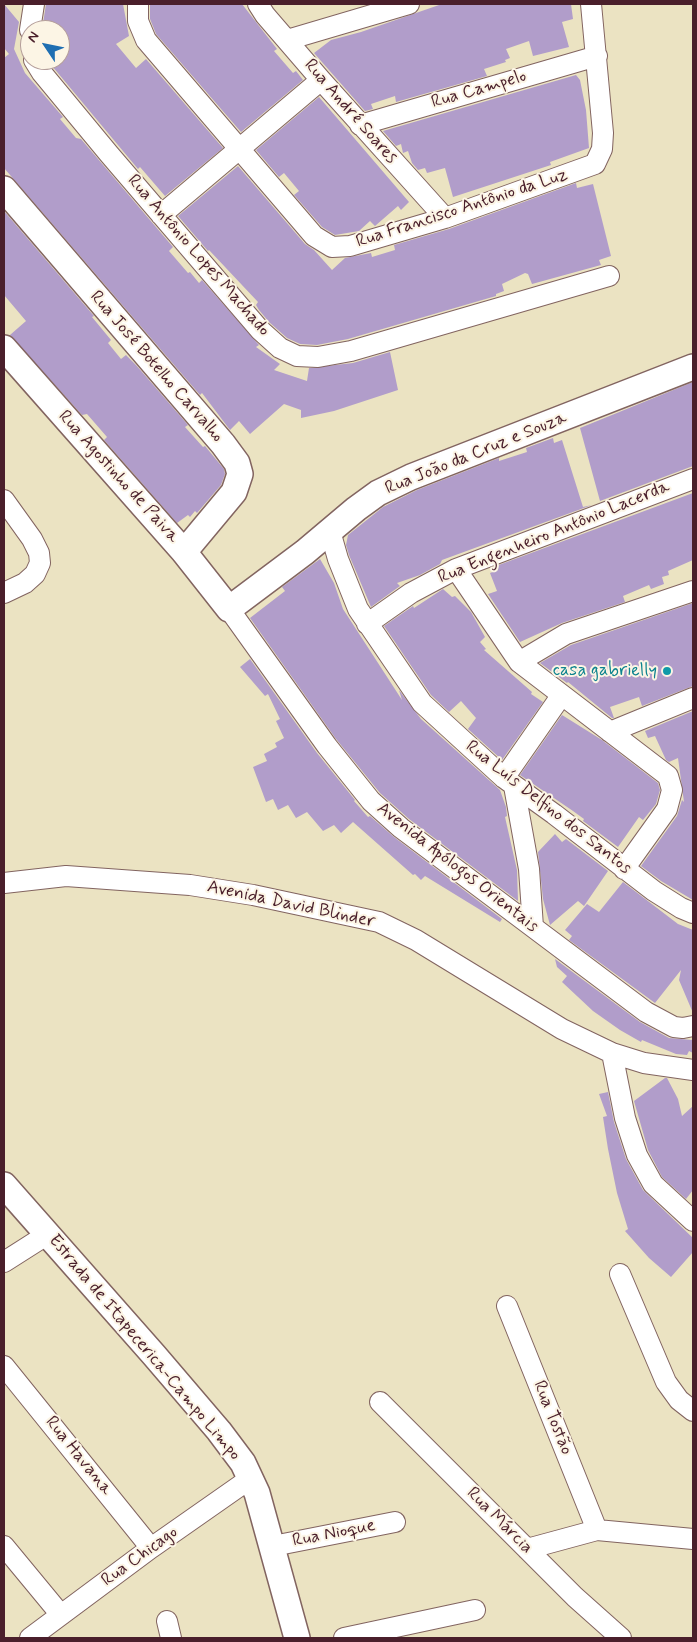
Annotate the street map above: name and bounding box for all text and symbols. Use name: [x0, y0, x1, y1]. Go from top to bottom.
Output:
north arrow: [20, 20, 70, 70]
text: N: [23, 28, 43, 46]
street label: Rua André Soares: [299, 55, 401, 169]
street label: Rua Campelo: [429, 66, 529, 114]
street label: Rua Francisco Antônio da Luz: [353, 165, 571, 253]
street label: Rua Antônio Lopes Machado: [122, 171, 274, 341]
street label: Rua José Botelho Carvalho: [84, 287, 228, 447]
street label: Rua Agostinho de Paiva: [53, 406, 183, 548]
street label: Rua João da Cruz e Souza: [382, 408, 570, 500]
street label: Rua Engenheiro Antônio Lacerda: [435, 477, 673, 589]
place label: casa gabrielly: [553, 660, 657, 682]
marker: casa gabrielly: [661, 665, 673, 677]
street label: Rua Luís Delfino dos Santos: [461, 736, 635, 880]
street label: Avenida Apólogos Orientais: [372, 798, 542, 938]
street label: Avenida David Blinder: [205, 877, 377, 933]
street label: Estrada de Itapecerica-Campo Limpo: [43, 1231, 245, 1465]
street label: Rua Tostão: [527, 1378, 577, 1458]
street label: Rua Havana: [40, 1412, 116, 1500]
street label: Rua Márcia: [461, 1483, 537, 1559]
street label: Rua Nioque: [291, 1515, 377, 1553]
street label: Rua Chicago: [98, 1522, 182, 1592]

